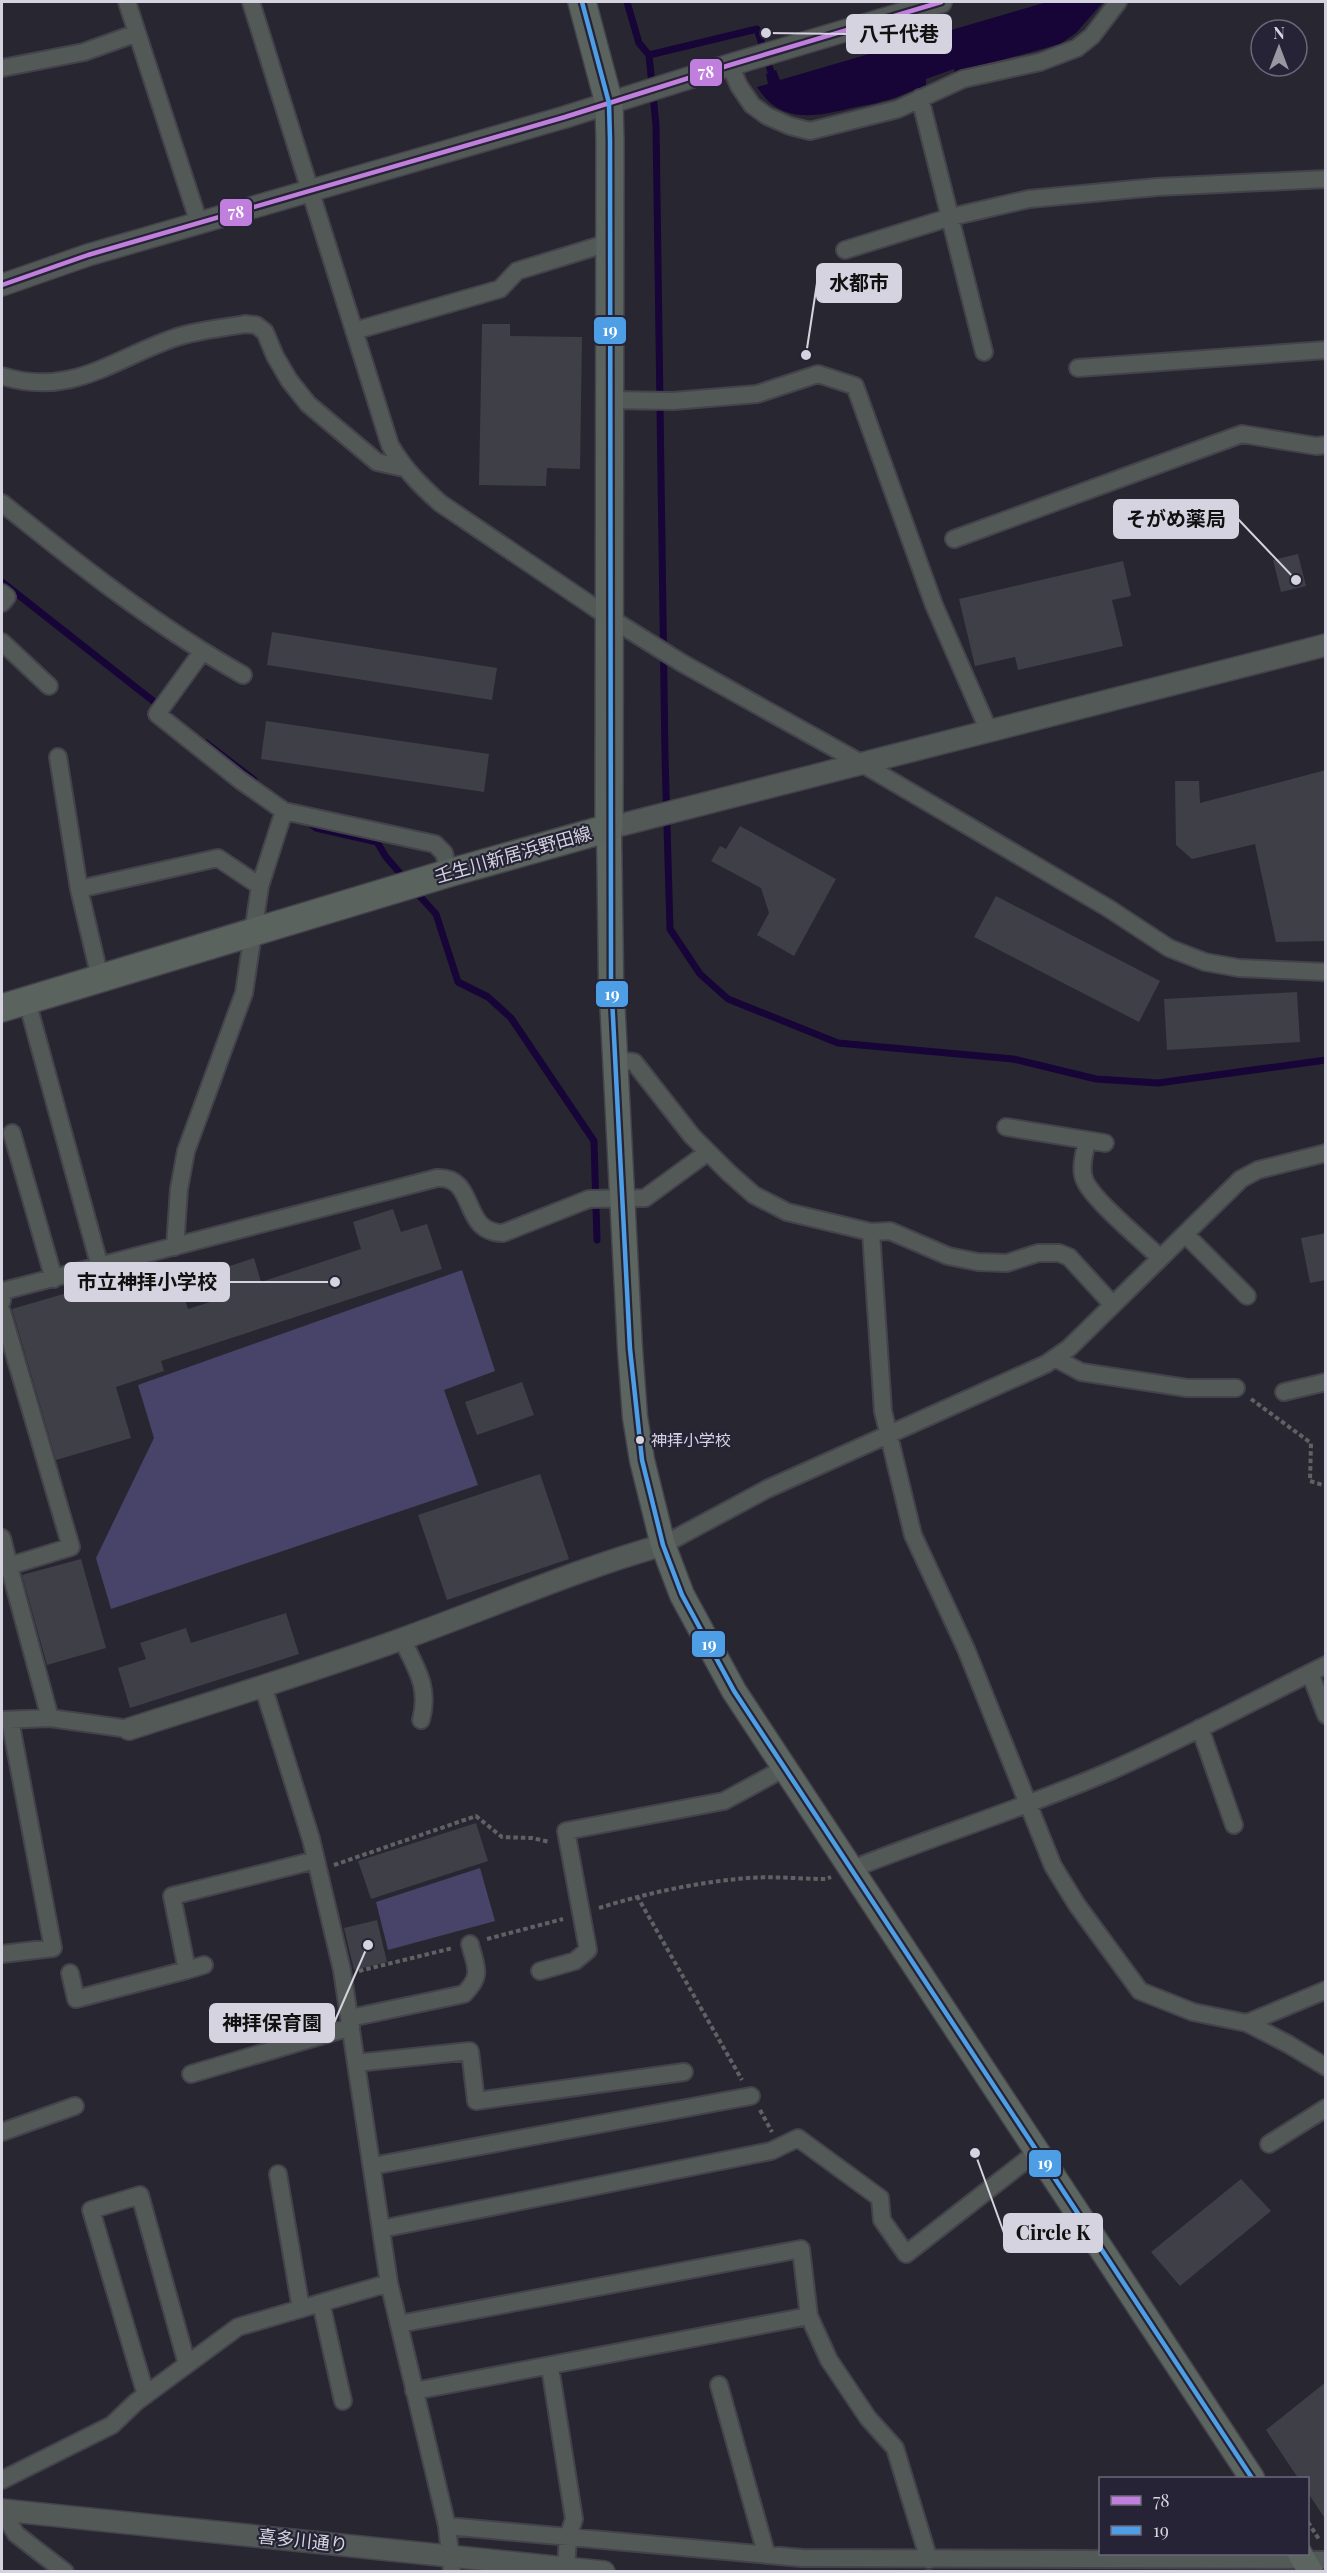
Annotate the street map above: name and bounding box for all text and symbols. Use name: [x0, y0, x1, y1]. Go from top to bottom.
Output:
callout: 八千代巷: [847, 15, 951, 53]
north arrow: [1249, 18, 1309, 78]
text: 八千代巷: [859, 19, 939, 46]
text: N: [1273, 22, 1285, 43]
line badge: 78: [689, 58, 723, 87]
text: 78: [698, 61, 714, 82]
line badge: 78: [219, 198, 253, 227]
text: 78: [228, 201, 244, 222]
callout: 水都市: [817, 264, 901, 302]
text: 水都市: [829, 268, 889, 295]
line badge: 19: [593, 316, 627, 345]
text: 19: [603, 319, 618, 340]
callout: そがめ薬局: [1114, 500, 1238, 538]
text: そがめ薬局: [1126, 504, 1226, 531]
street label: 壬生川新居浜野田線: [432, 820, 594, 888]
line badge: 19: [595, 980, 629, 1008]
text: 19: [605, 983, 620, 1004]
callout: 市立神拝小学校: [65, 1263, 229, 1301]
text: 市立神拝小学校: [77, 1267, 217, 1294]
place label: 神拝小学校: [651, 1429, 731, 1450]
marker: 神拝小学校: [634, 1434, 646, 1446]
line badge: 19: [691, 1630, 726, 1658]
text: 19: [702, 1633, 717, 1654]
callout: 神拝保育園: [210, 2004, 334, 2042]
text: 神拝保育園: [222, 2008, 322, 2035]
line badge: 19: [1028, 2149, 1062, 2178]
text: 19: [1038, 2152, 1053, 2173]
callout: Circle K: [1004, 2214, 1102, 2252]
text: Circle K: [1016, 2218, 1091, 2245]
legend: [1099, 2477, 1309, 2555]
text: 78: [1153, 2488, 1170, 2512]
text: 19: [1153, 2518, 1169, 2542]
street label: 喜多川通り: [257, 2523, 349, 2557]

